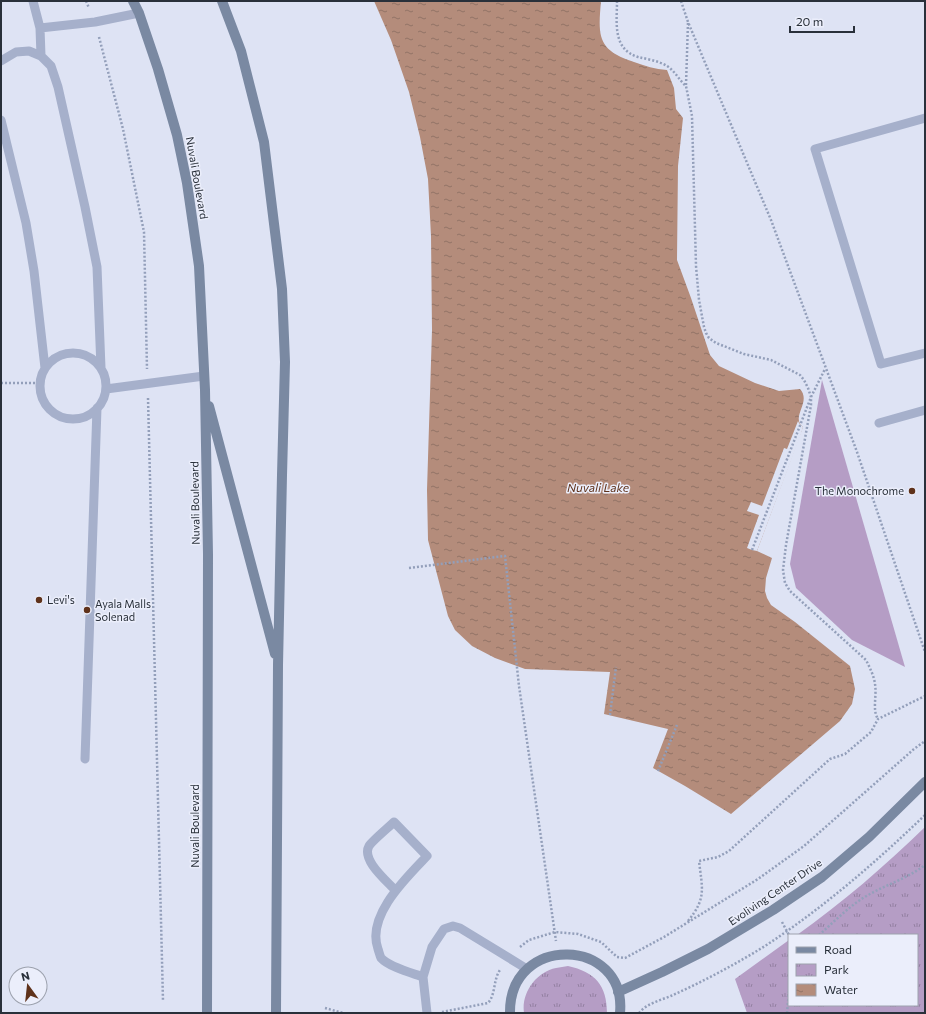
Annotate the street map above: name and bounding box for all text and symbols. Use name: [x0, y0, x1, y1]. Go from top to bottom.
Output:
scale bar: [790, 8, 854, 34]
text: 20 m: [796, 14, 823, 28]
street label: Nuvali Boulevard: [184, 136, 211, 220]
street label: Nuvali Boulevard: [187, 461, 202, 545]
water label: Nuvali Lake: [567, 480, 630, 494]
place label: The Monochrome: [815, 484, 904, 497]
marker: The Monochrome: [907, 486, 917, 496]
place label: Levi's: [47, 593, 75, 606]
marker: Levi's: [34, 595, 44, 605]
place label: Ayala Malls Solenad: [95, 597, 151, 623]
marker: Ayala Malls Solenad: [82, 605, 92, 615]
street label: Nuvali Boulevard: [188, 784, 201, 868]
street label: Evoliving Center Drive: [726, 855, 824, 928]
legend: [788, 934, 918, 1006]
text: Road: [824, 942, 852, 956]
text: Park: [824, 962, 850, 976]
north arrow: [8, 966, 48, 1006]
text: N: [20, 969, 31, 983]
text: Water: [824, 982, 858, 996]

